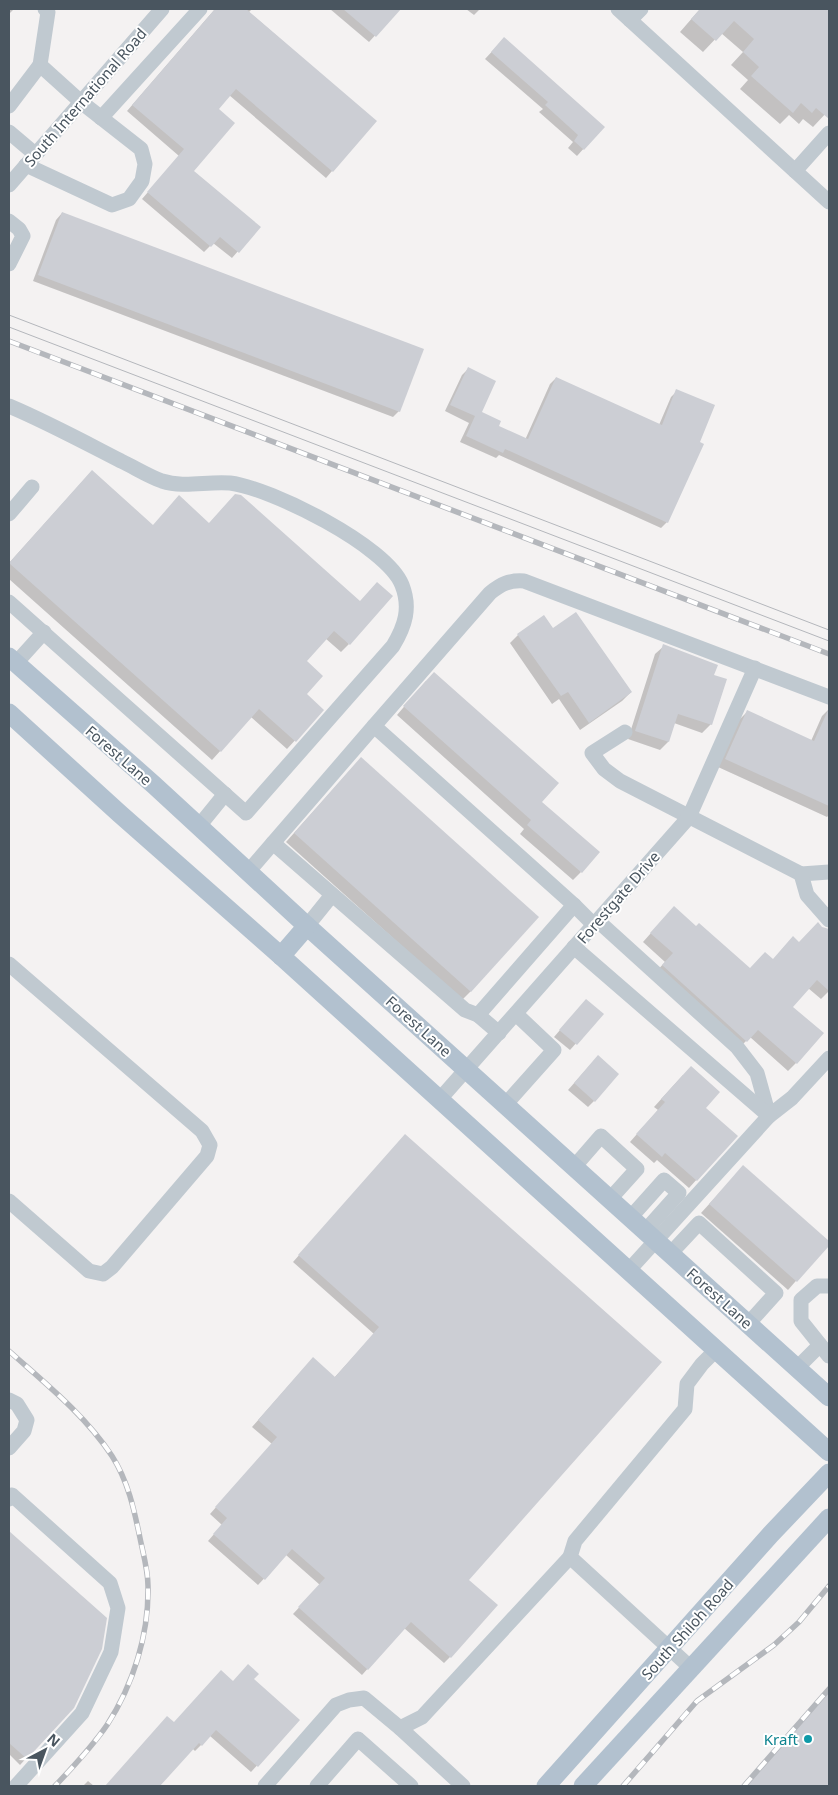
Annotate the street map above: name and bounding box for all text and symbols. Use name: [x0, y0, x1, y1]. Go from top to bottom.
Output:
street label: South International Road: [19, 24, 151, 170]
street label: Forest Lane: [82, 721, 156, 789]
street label: Forestgate Drive: [572, 847, 664, 947]
street label: Forest Lane: [382, 991, 456, 1061]
street label: Forest Lane: [683, 1263, 757, 1333]
street label: South Shiloh Road: [637, 1574, 737, 1684]
north arrow: [20, 1725, 70, 1775]
text: N: [43, 1729, 64, 1751]
place label: Kraft: [764, 1729, 799, 1749]
marker: Kraft: [802, 1733, 814, 1745]

